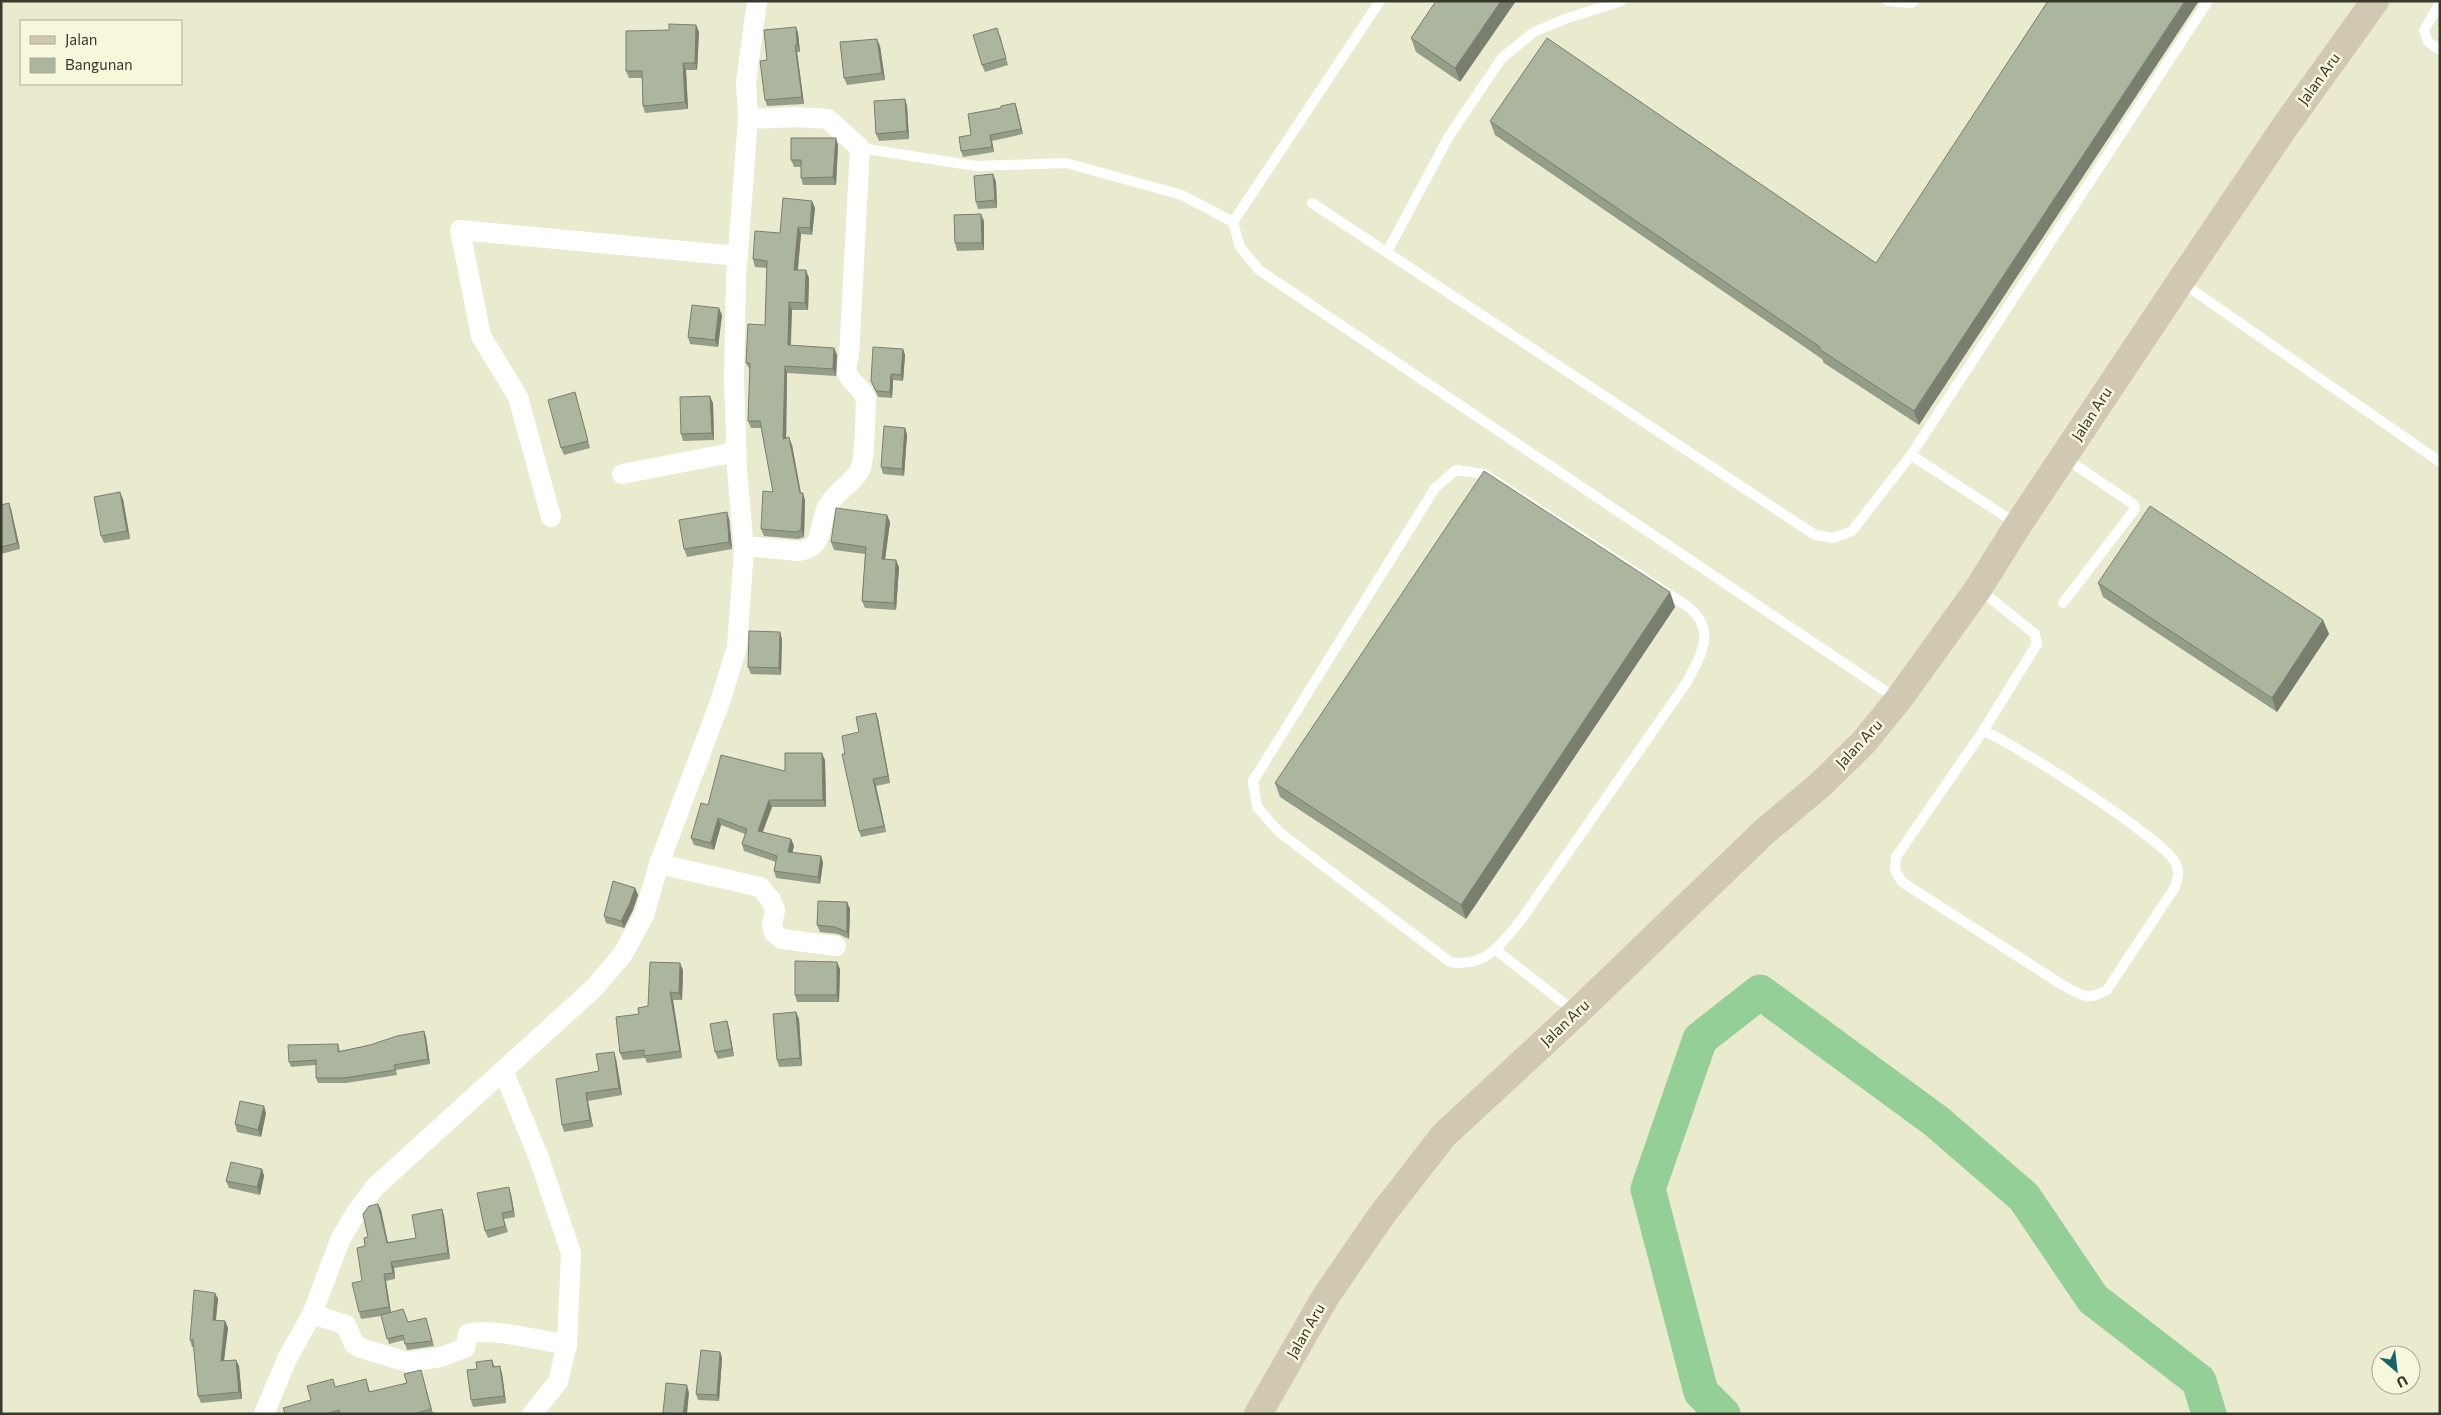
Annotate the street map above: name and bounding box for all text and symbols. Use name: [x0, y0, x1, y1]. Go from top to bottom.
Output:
legend: [20, 20, 182, 85]
text: Jalan: [65, 30, 97, 48]
street label: Jalan Aru: [2293, 49, 2343, 108]
text: Bangunan: [65, 55, 133, 73]
street label: Jalan Aru: [2067, 383, 2115, 444]
street label: Jalan Aru: [1831, 715, 1885, 771]
street label: Jalan Aru: [1536, 995, 1592, 1049]
street label: Jalan Aru: [1282, 1300, 1328, 1361]
north arrow: [2371, 1345, 2421, 1395]
text: U: [2394, 1372, 2411, 1392]

